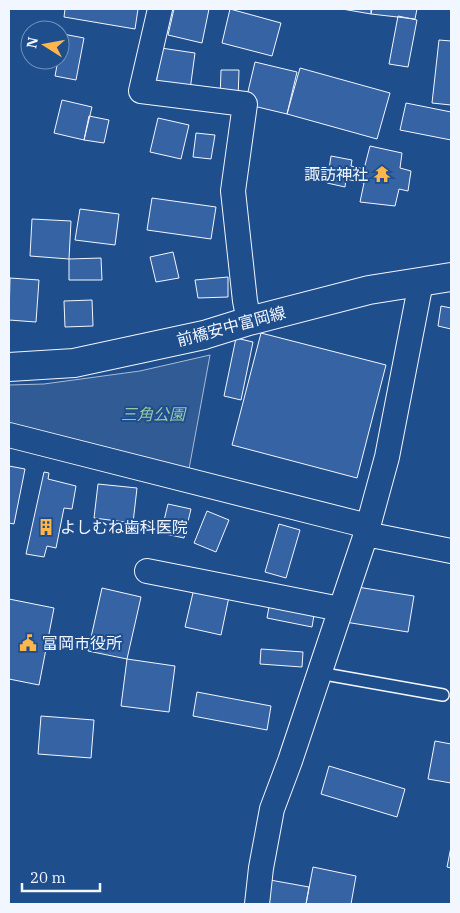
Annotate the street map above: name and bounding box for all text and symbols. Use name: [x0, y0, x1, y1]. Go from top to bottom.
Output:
north arrow: [20, 20, 70, 70]
text: N: [22, 35, 42, 50]
place label: 諏訪神社: [304, 164, 368, 184]
temple icon: 諏訪神社: [372, 164, 392, 184]
street label: 前橋安中富岡線: [174, 302, 288, 350]
park label: 三角公園: [121, 404, 187, 424]
building icon: よしむね歯科医院: [36, 517, 56, 537]
place label: よしむね歯科医院: [60, 517, 188, 537]
public building icon: 富岡市役所: [18, 633, 38, 653]
place label: 富岡市役所: [42, 633, 122, 653]
scale bar: [22, 860, 100, 892]
text: 20 m: [30, 868, 66, 887]

